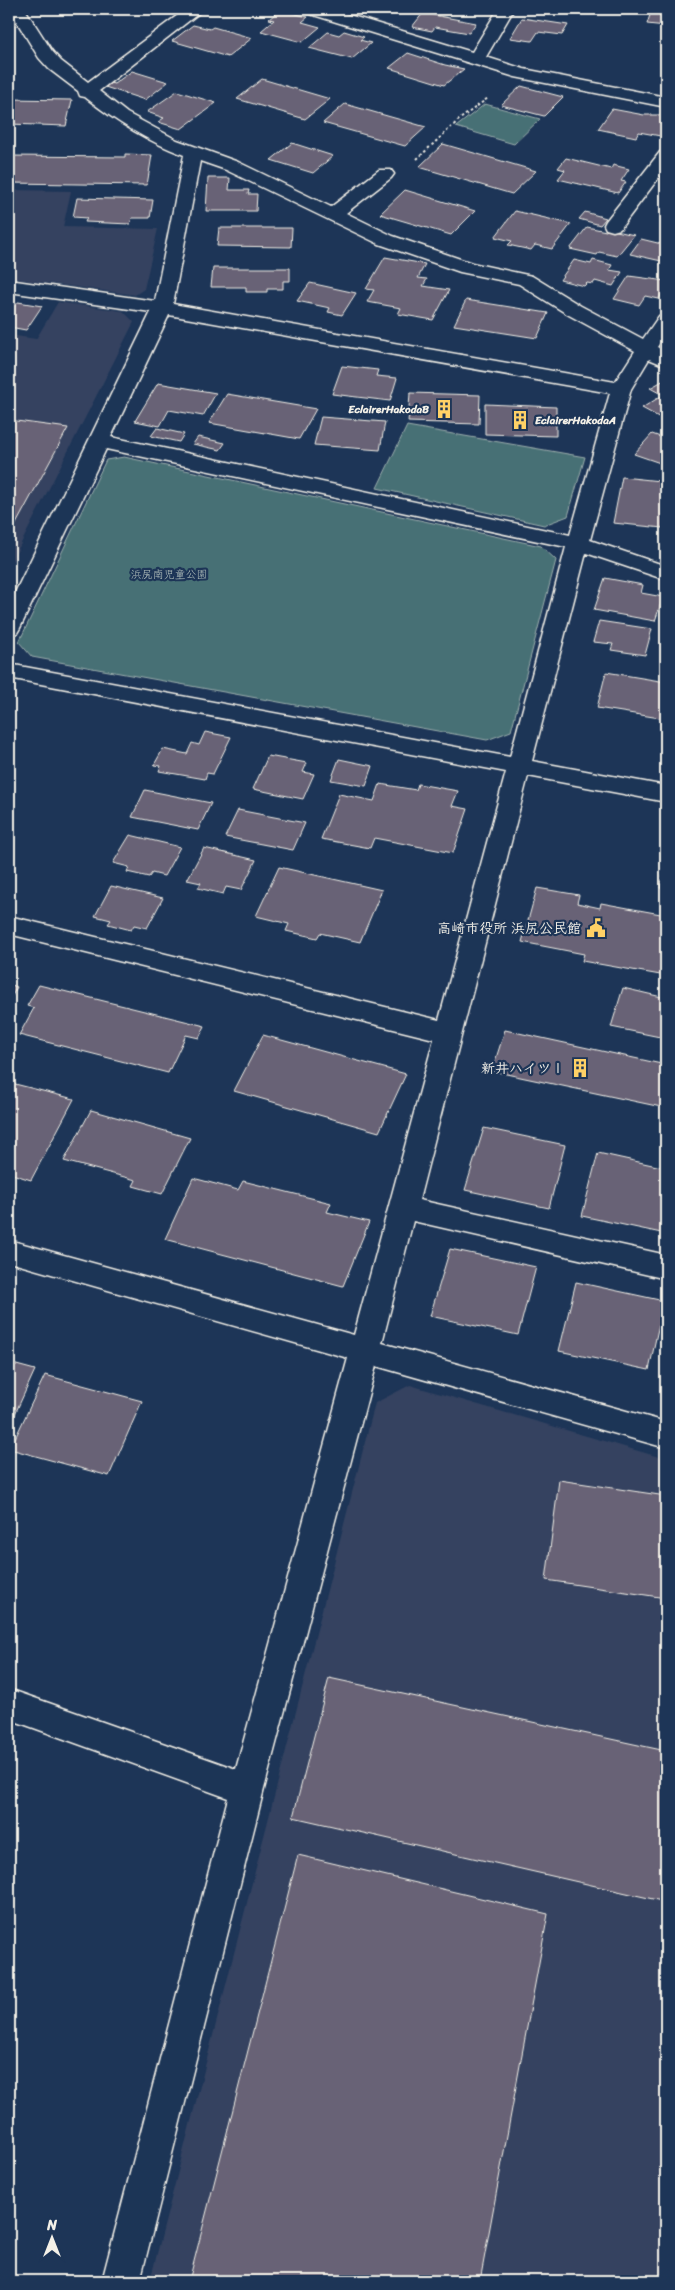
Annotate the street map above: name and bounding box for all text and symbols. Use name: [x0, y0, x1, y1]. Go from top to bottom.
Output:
building icon: EclairerHakodaB: [433, 398, 455, 420]
place label: EclairerHakodaB: [348, 400, 429, 419]
building icon: EclairerHakodaA: [509, 409, 531, 431]
place label: EclairerHakodaA: [535, 411, 616, 430]
park label: 浜尻南児童公園: [131, 565, 208, 584]
place label: 高崎市役所 浜尻公民館: [437, 916, 581, 941]
public building icon: 高崎市役所 浜尻公民館: [585, 917, 607, 939]
place label: 新井ハイツⅠ: [481, 1056, 565, 1081]
building icon: 新井ハイツⅠ: [569, 1057, 591, 1079]
north arrow: [28, 2212, 78, 2262]
text: N: [46, 2213, 57, 2238]

